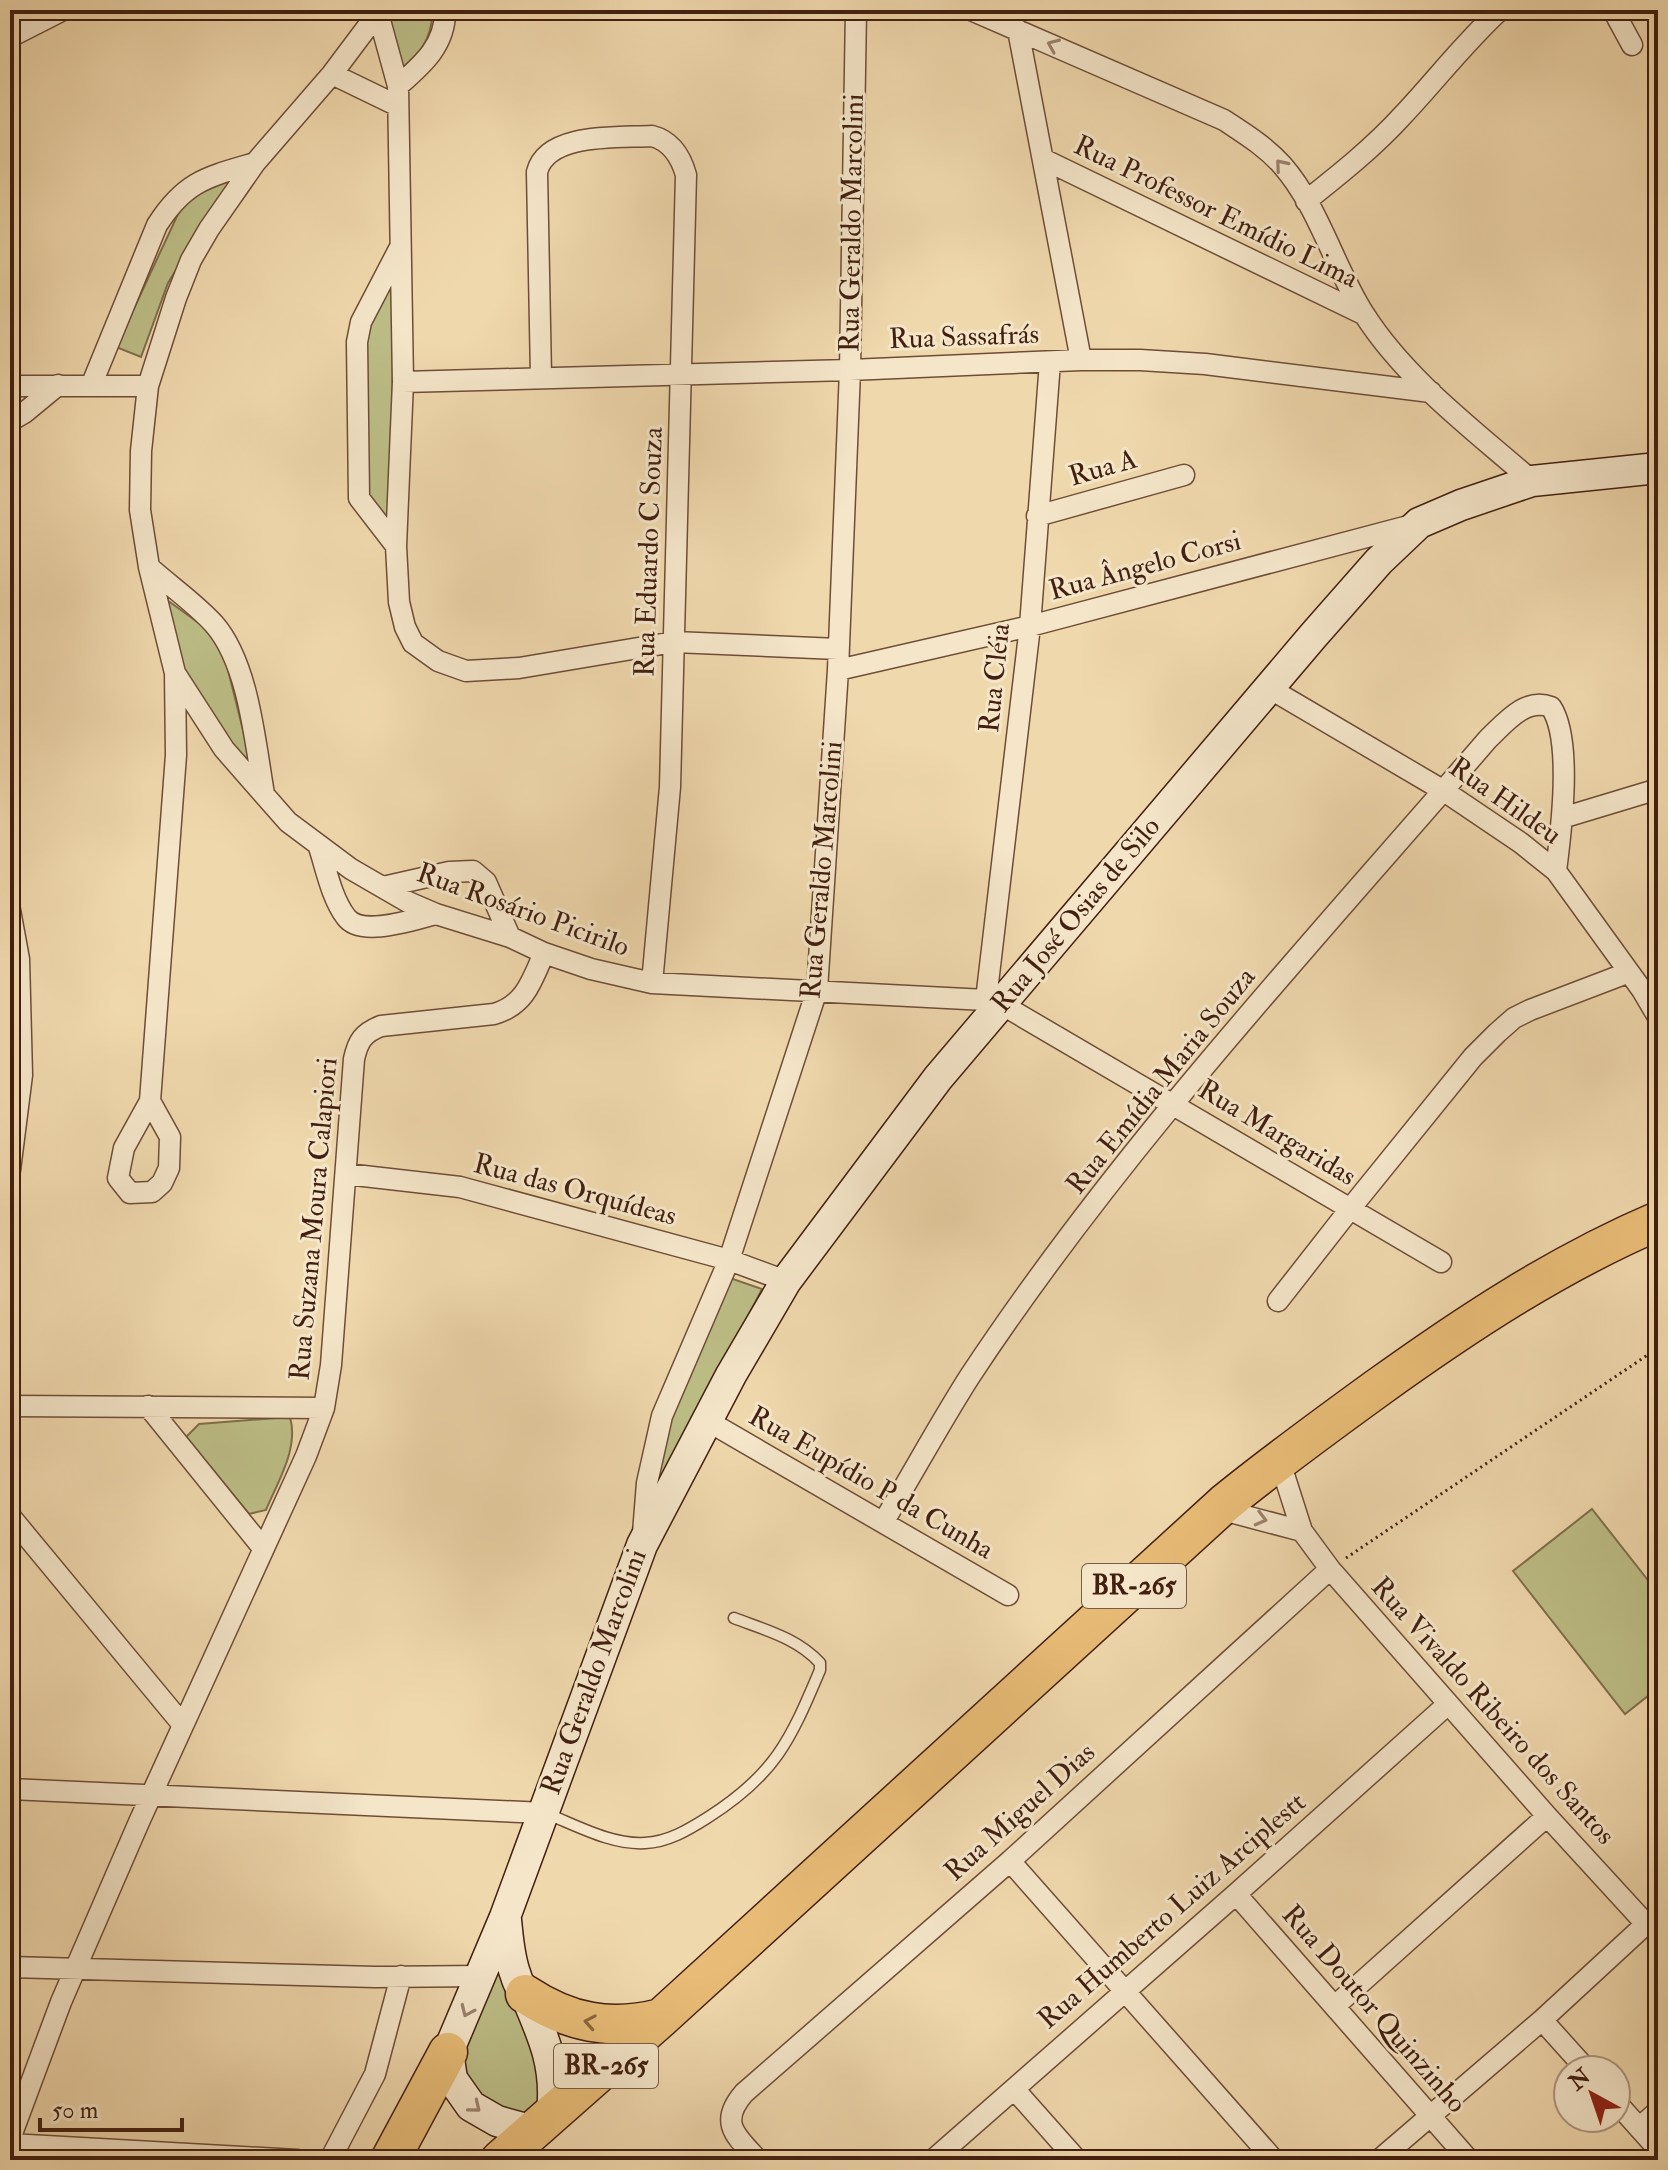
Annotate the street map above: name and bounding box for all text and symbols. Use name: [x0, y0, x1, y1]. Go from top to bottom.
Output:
one-way arrow: [1046, 39, 1061, 55]
street label: Rua Geraldo Marcolini: [832, 93, 872, 353]
street label: Rua Professor Emídio Lima: [1068, 128, 1364, 296]
one-way arrow: [1276, 160, 1291, 174]
street label: Rua Sassafrás: [888, 317, 1040, 357]
street label: Rua Eduardo C Souza: [627, 426, 671, 678]
street label: Rua A: [1065, 442, 1141, 494]
street label: Rua Ângelo Corsi: [1045, 524, 1245, 608]
street label: Rua Cléia: [972, 621, 1018, 734]
street label: Rua Geraldo Marcolini: [793, 740, 851, 1000]
street label: Rua Hildeu: [1442, 750, 1568, 852]
street label: Rua José Osias de Silo: [984, 810, 1168, 1020]
street label: Rua Rosário Picirilo: [412, 855, 634, 965]
street label: Rua Emídia Maria Souza: [1059, 960, 1264, 1202]
street label: Rua Suzana Moura Calapiori: [282, 1056, 346, 1382]
street label: Rua Margaridas: [1192, 1072, 1362, 1194]
street label: Rua das Orquídeas: [470, 1146, 680, 1234]
street label: Rua Eupídio P da Cunha: [742, 1399, 1000, 1568]
one-way arrow: [1253, 1510, 1267, 1527]
street label: Rua Geraldo Marcolini: [533, 1544, 655, 1800]
road number: BR-265: [1082, 1564, 1186, 1608]
street label: Rua Vivaldo Ribeiro dos Santos: [1363, 1570, 1623, 1852]
street label: Rua Miguel Dias: [937, 1735, 1103, 1889]
street label: Rua Humberto Luiz Arciplestt: [1031, 1785, 1313, 2037]
street label: Rua Doutor Quinzinho: [1274, 1898, 1474, 2120]
one-way arrow: [460, 2003, 476, 2017]
one-way arrow: [583, 2015, 597, 2032]
road number: BR-265: [554, 2044, 658, 2088]
north arrow: [1552, 2054, 1632, 2134]
text: N: [1562, 2062, 1597, 2097]
scale bar: [40, 2082, 182, 2132]
text: 50 m: [52, 2095, 99, 2126]
one-way arrow: [466, 2097, 480, 2112]

